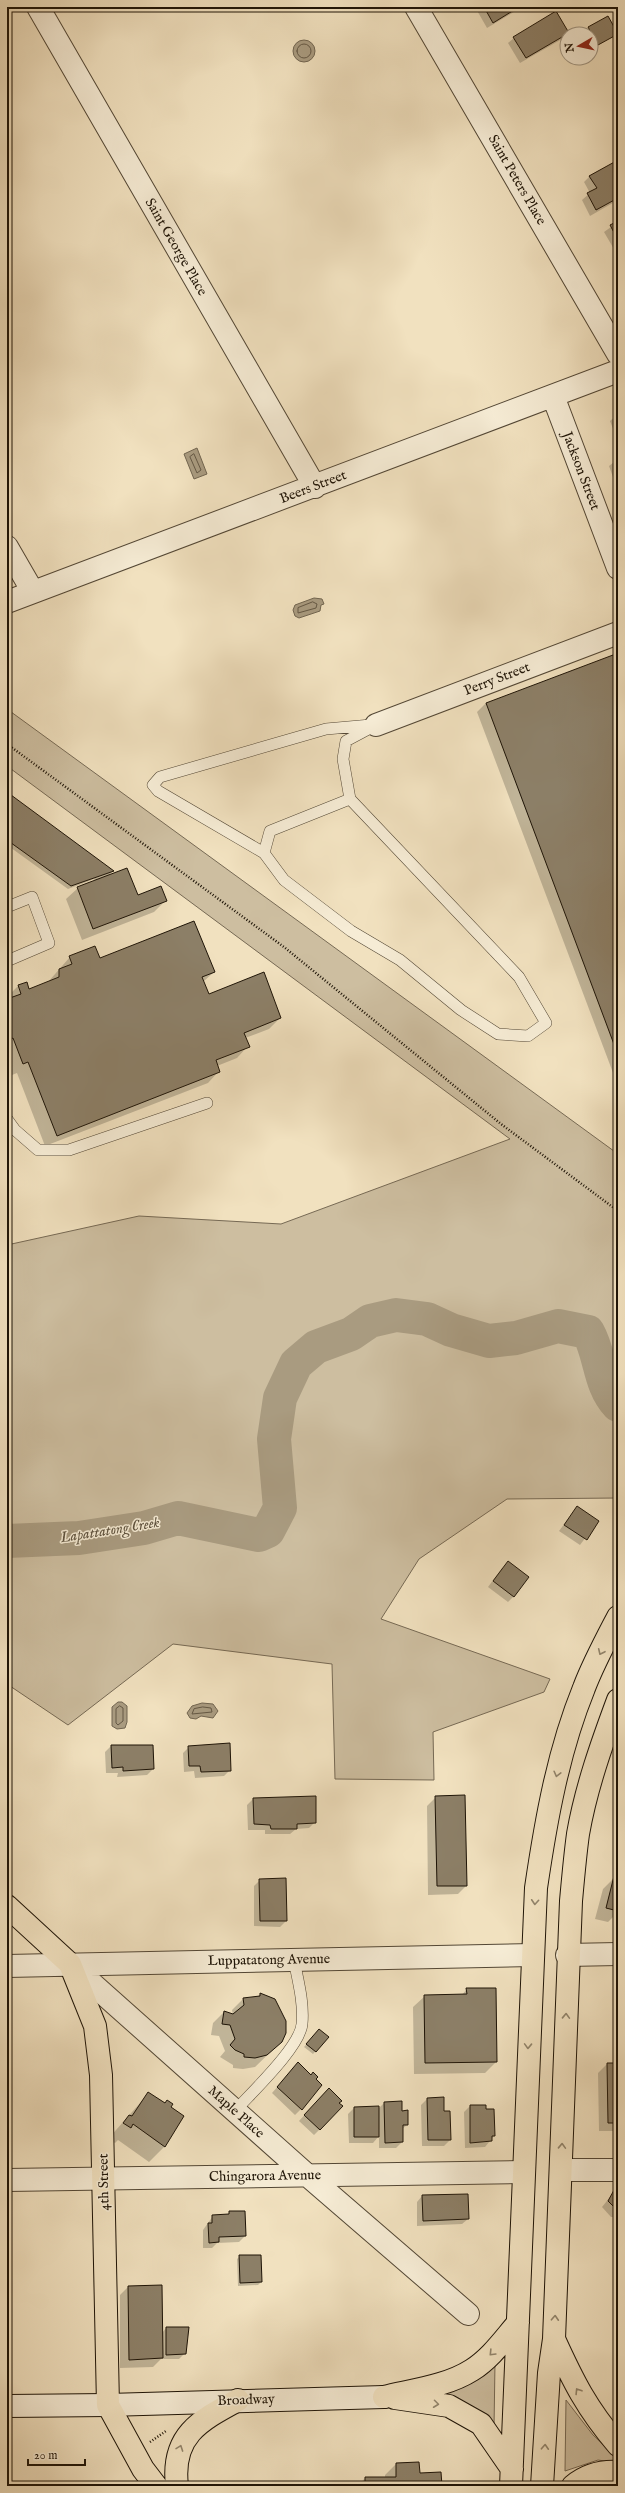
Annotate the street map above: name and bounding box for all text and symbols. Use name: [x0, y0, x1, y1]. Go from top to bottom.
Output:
north arrow: [559, 26, 599, 66]
text: N: [562, 41, 578, 54]
street label: Saint Peters Place: [484, 132, 550, 229]
street label: Saint George Place: [141, 195, 212, 300]
street label: Jackson Street: [557, 427, 604, 513]
street label: Beers Street: [277, 466, 349, 508]
street label: Perry Street: [461, 658, 533, 700]
water label: Lapattatong Creek: [58, 1513, 161, 1548]
one-way arrow: [598, 1647, 606, 1655]
one-way arrow: [554, 1771, 562, 1777]
one-way arrow: [531, 1899, 539, 1905]
street label: Luppatatong Avenue: [208, 1950, 331, 1970]
one-way arrow: [561, 2013, 570, 2019]
one-way arrow: [524, 2043, 532, 2049]
street label: Maple Place: [204, 2082, 269, 2143]
one-way arrow: [558, 2143, 566, 2149]
street label: 4th Street: [95, 2153, 113, 2211]
street label: Chingarora Avenue: [209, 2166, 322, 2186]
one-way arrow: [551, 2315, 559, 2321]
one-way arrow: [490, 2348, 497, 2355]
one-way arrow: [575, 2388, 583, 2395]
street label: Broadway: [217, 2390, 275, 2410]
one-way arrow: [433, 2399, 439, 2408]
scale bar: [28, 2441, 85, 2467]
one-way arrow: [176, 2444, 184, 2451]
one-way arrow: [540, 2444, 549, 2450]
text: 20 m: [34, 2448, 57, 2463]

